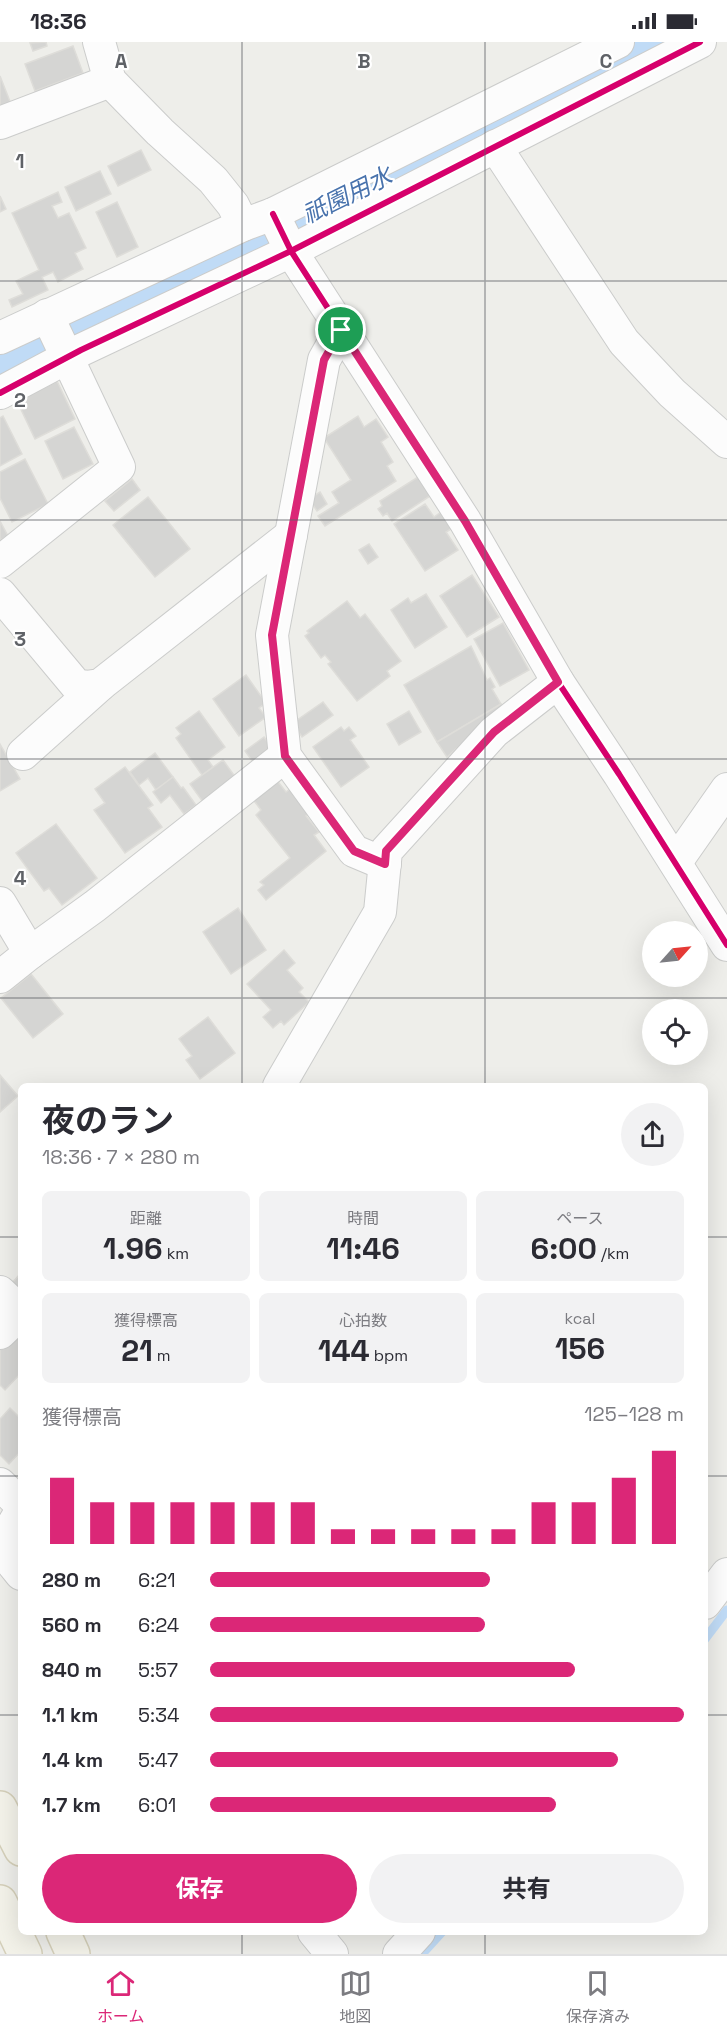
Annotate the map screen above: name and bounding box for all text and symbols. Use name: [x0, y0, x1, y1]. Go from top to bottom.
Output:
text: 18:36: [30, 7, 87, 35]
text: A: [115, 48, 128, 74]
text: B: [357, 48, 371, 74]
text: C: [600, 48, 613, 74]
text: 1: [15, 148, 25, 174]
water label: 祇園用水: [297, 159, 400, 230]
pin: [315, 304, 366, 355]
icon: arrive: [324, 313, 357, 346]
text: 2: [14, 387, 26, 413]
text: 3: [14, 626, 26, 652]
text: 4: [14, 865, 27, 891]
north arrow: [642, 921, 708, 987]
map controls: [642, 921, 708, 1065]
button: locate: [642, 999, 708, 1065]
text: 夜のラン: [42, 1100, 174, 1142]
button: share: [621, 1103, 684, 1166]
text: 18:36 · 7 × 280 m: [42, 1144, 200, 1170]
text: 距離: [130, 1208, 162, 1229]
text: 時間: [347, 1208, 379, 1229]
text: ペース: [556, 1208, 604, 1229]
text: 1.96: [103, 1229, 163, 1268]
text: 11:46: [326, 1229, 400, 1268]
text: 6:00: [531, 1229, 597, 1268]
text: km: [163, 1243, 189, 1264]
text: /km: [597, 1243, 629, 1264]
text: kcal: [565, 1308, 595, 1329]
text: 獲得標高: [114, 1310, 178, 1331]
text: 心拍数: [339, 1310, 387, 1331]
text: 156: [555, 1329, 605, 1368]
text: 21: [121, 1331, 153, 1370]
text: 144: [318, 1331, 370, 1370]
text: m: [153, 1345, 171, 1366]
text: bpm: [370, 1345, 408, 1366]
text: 125–128 m: [584, 1401, 684, 1427]
text: 獲得標高: [42, 1404, 122, 1430]
text: 280 m: [42, 1567, 101, 1593]
text: 6:21: [138, 1567, 176, 1593]
text: 560 m: [42, 1612, 101, 1638]
text: 6:24: [138, 1612, 179, 1638]
text: 840 m: [42, 1657, 102, 1683]
text: 5:57: [138, 1657, 178, 1683]
text: 1.1 km: [42, 1702, 98, 1728]
text: 5:34: [138, 1702, 180, 1728]
text: 1.4 km: [42, 1747, 103, 1773]
text: 5:47: [138, 1747, 178, 1773]
text: 1.7 km: [42, 1792, 101, 1818]
text: 6:01: [138, 1792, 176, 1818]
button: 保存: [42, 1854, 357, 1923]
button: 共有: [369, 1854, 684, 1923]
tab: ホーム: [97, 1967, 145, 2027]
tab: 地図: [339, 1967, 372, 2027]
tab: 保存済み: [566, 1967, 630, 2027]

